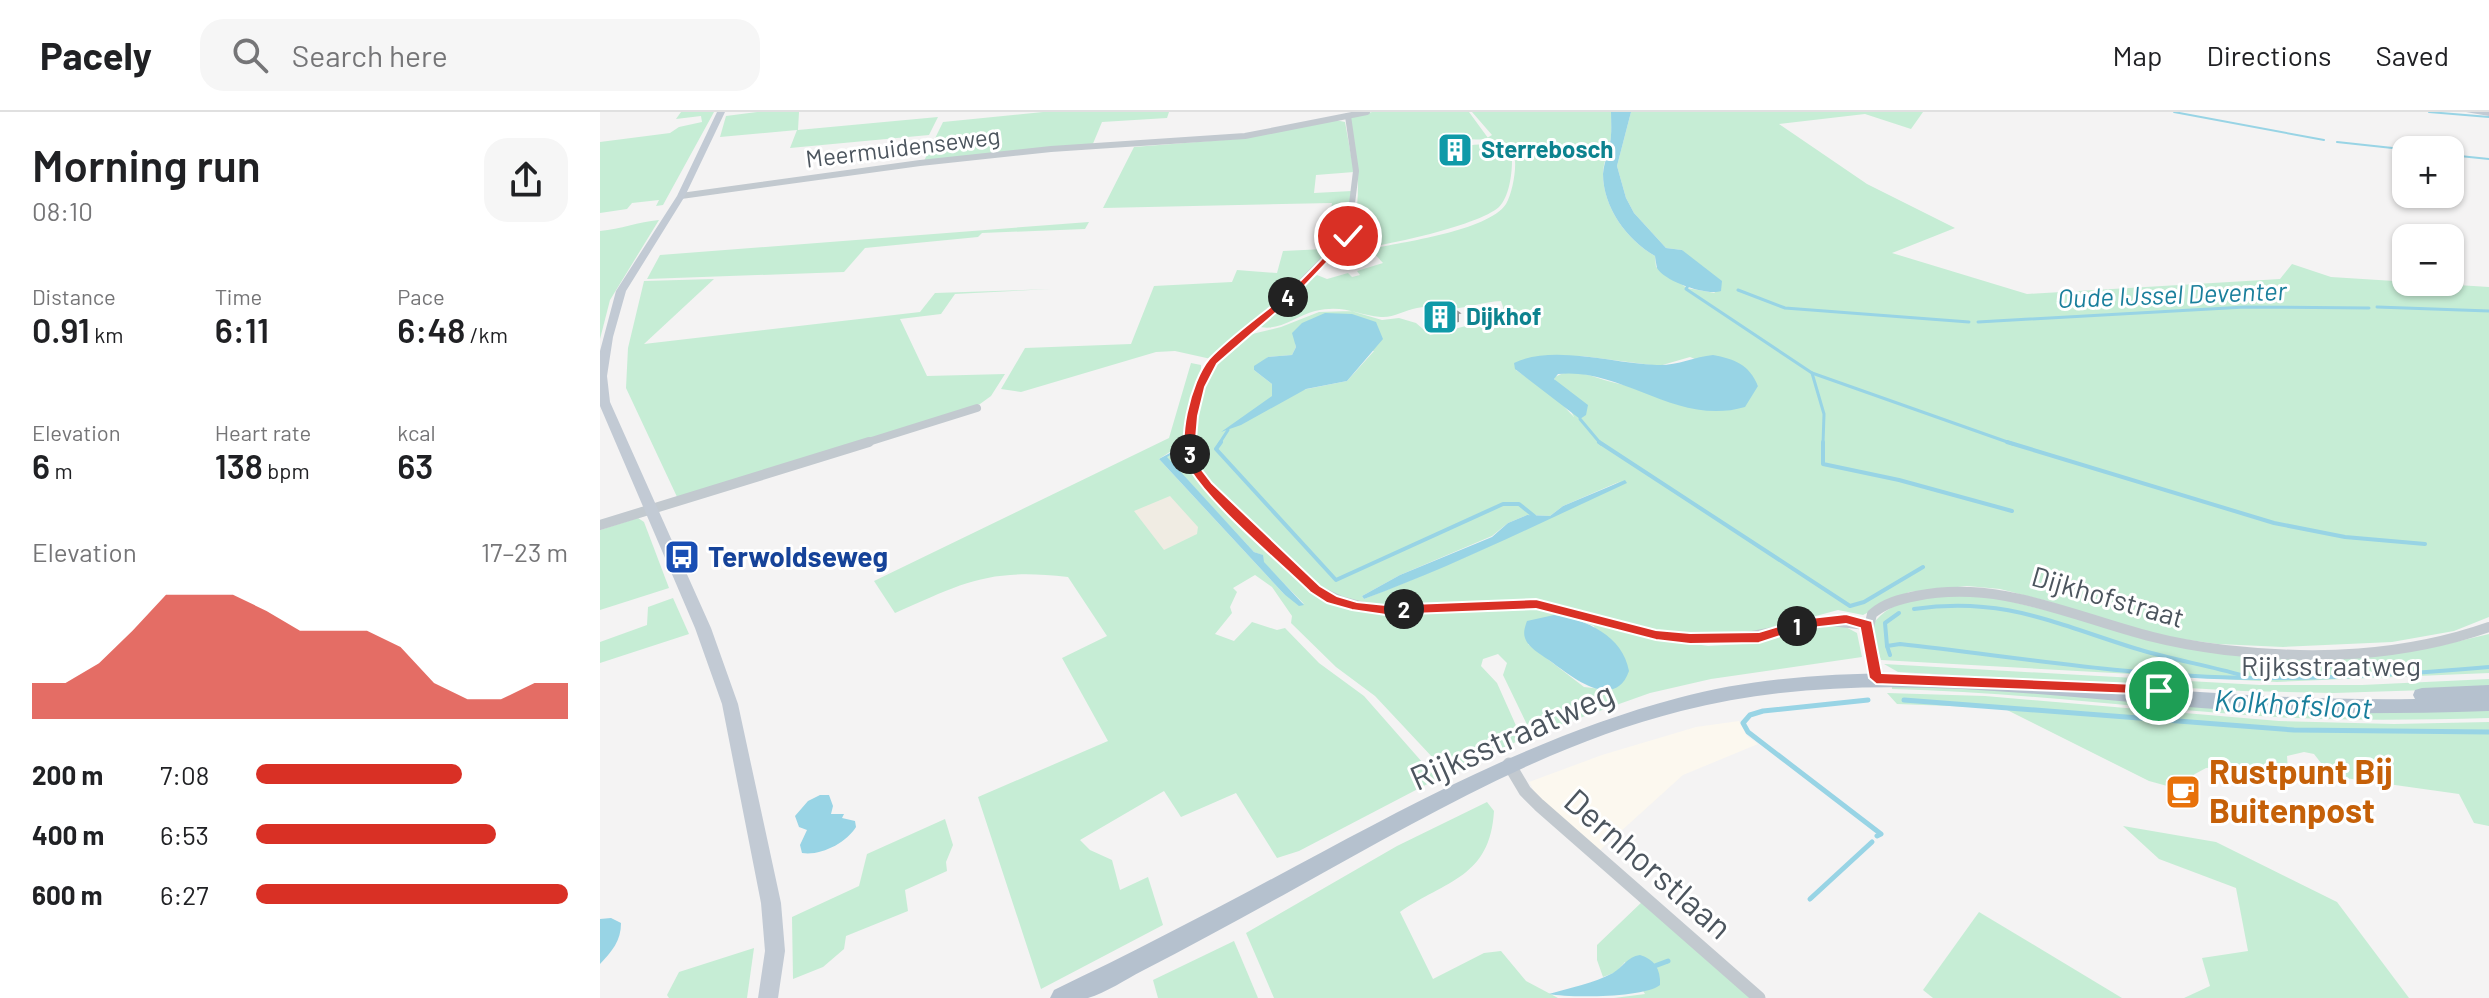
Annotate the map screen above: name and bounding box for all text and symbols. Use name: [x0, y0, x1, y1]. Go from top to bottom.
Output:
search box: [200, 19, 760, 91]
text: Pacely: [40, 32, 152, 78]
icon: search: [228, 33, 272, 77]
text: Search here: [292, 37, 448, 73]
text: Map: [2113, 38, 2162, 72]
text: Directions: [2206, 38, 2332, 72]
text: Saved: [2376, 38, 2449, 72]
street label: Meermuidenseweg: [804, 120, 1002, 173]
building icon: Sterrebosch: [1436, 131, 1474, 169]
place label: Sterrebosch: [1481, 134, 1613, 163]
map controls: [2392, 136, 2464, 296]
button: +: [2392, 136, 2464, 208]
text: Morning run: [32, 138, 261, 191]
button: share: [484, 138, 568, 222]
text: 08:10: [32, 195, 93, 226]
pin: [1314, 202, 1382, 270]
icon: check: [1326, 214, 1370, 258]
button: −: [2392, 224, 2464, 296]
water label: Oude IJssel Deventer: [2057, 274, 2288, 313]
pin: 4: [1268, 277, 1308, 317]
text: Distance: [32, 283, 116, 309]
text: Time: [215, 283, 262, 309]
text: Pace: [397, 283, 445, 309]
text: 4: [1281, 284, 1295, 310]
building icon: Dijkhof: [1421, 298, 1459, 336]
place label: Dijkhof: [1466, 301, 1541, 330]
text: 0.91: [32, 309, 90, 350]
text: 6:11: [215, 309, 269, 350]
text: 6:48: [397, 309, 465, 350]
text: km: [90, 321, 123, 347]
text: /km: [465, 321, 508, 347]
text: Elevation: [32, 419, 121, 445]
text: Heart rate: [215, 419, 311, 445]
text: kcal: [397, 419, 436, 445]
pin: 3: [1170, 434, 1210, 474]
text: 3: [1184, 441, 1196, 467]
text: 6: [32, 445, 50, 486]
text: 138: [215, 445, 263, 486]
text: 63: [397, 445, 433, 486]
text: m: [50, 457, 73, 483]
text: bpm: [263, 457, 310, 483]
text: Elevation: [32, 536, 137, 567]
text: 17–23 m: [481, 536, 568, 567]
bus stop icon: Terwoldseweg: [663, 538, 701, 576]
place label: Terwoldseweg: [708, 539, 888, 573]
street label: Dijkhofstraat: [2028, 558, 2189, 634]
pin: 2: [1384, 589, 1424, 629]
text: 2: [1398, 596, 1410, 622]
pin: 1: [1777, 606, 1817, 646]
text: 1: [1793, 613, 1801, 639]
street label: Rijksstraatweg: [2241, 648, 2421, 682]
pin: [2125, 657, 2193, 725]
icon: arrive: [2137, 669, 2181, 713]
street label: Rijksstraatweg: [1403, 671, 1620, 798]
water label: Kolkhofsloot: [2213, 681, 2374, 725]
place label: Rustpunt Bij Buitenpost: [2209, 750, 2393, 830]
text: 200 m: [32, 759, 103, 790]
text: 7:08: [160, 759, 209, 790]
cafe icon: Rustpunt Bij Buitenpost: [2164, 773, 2202, 811]
street label: Dernhorstlaan: [1557, 779, 1741, 947]
text: 400 m: [32, 819, 104, 850]
text: 6:53: [160, 819, 209, 850]
text: 600 m: [32, 879, 103, 910]
text: 6:27: [160, 879, 208, 910]

